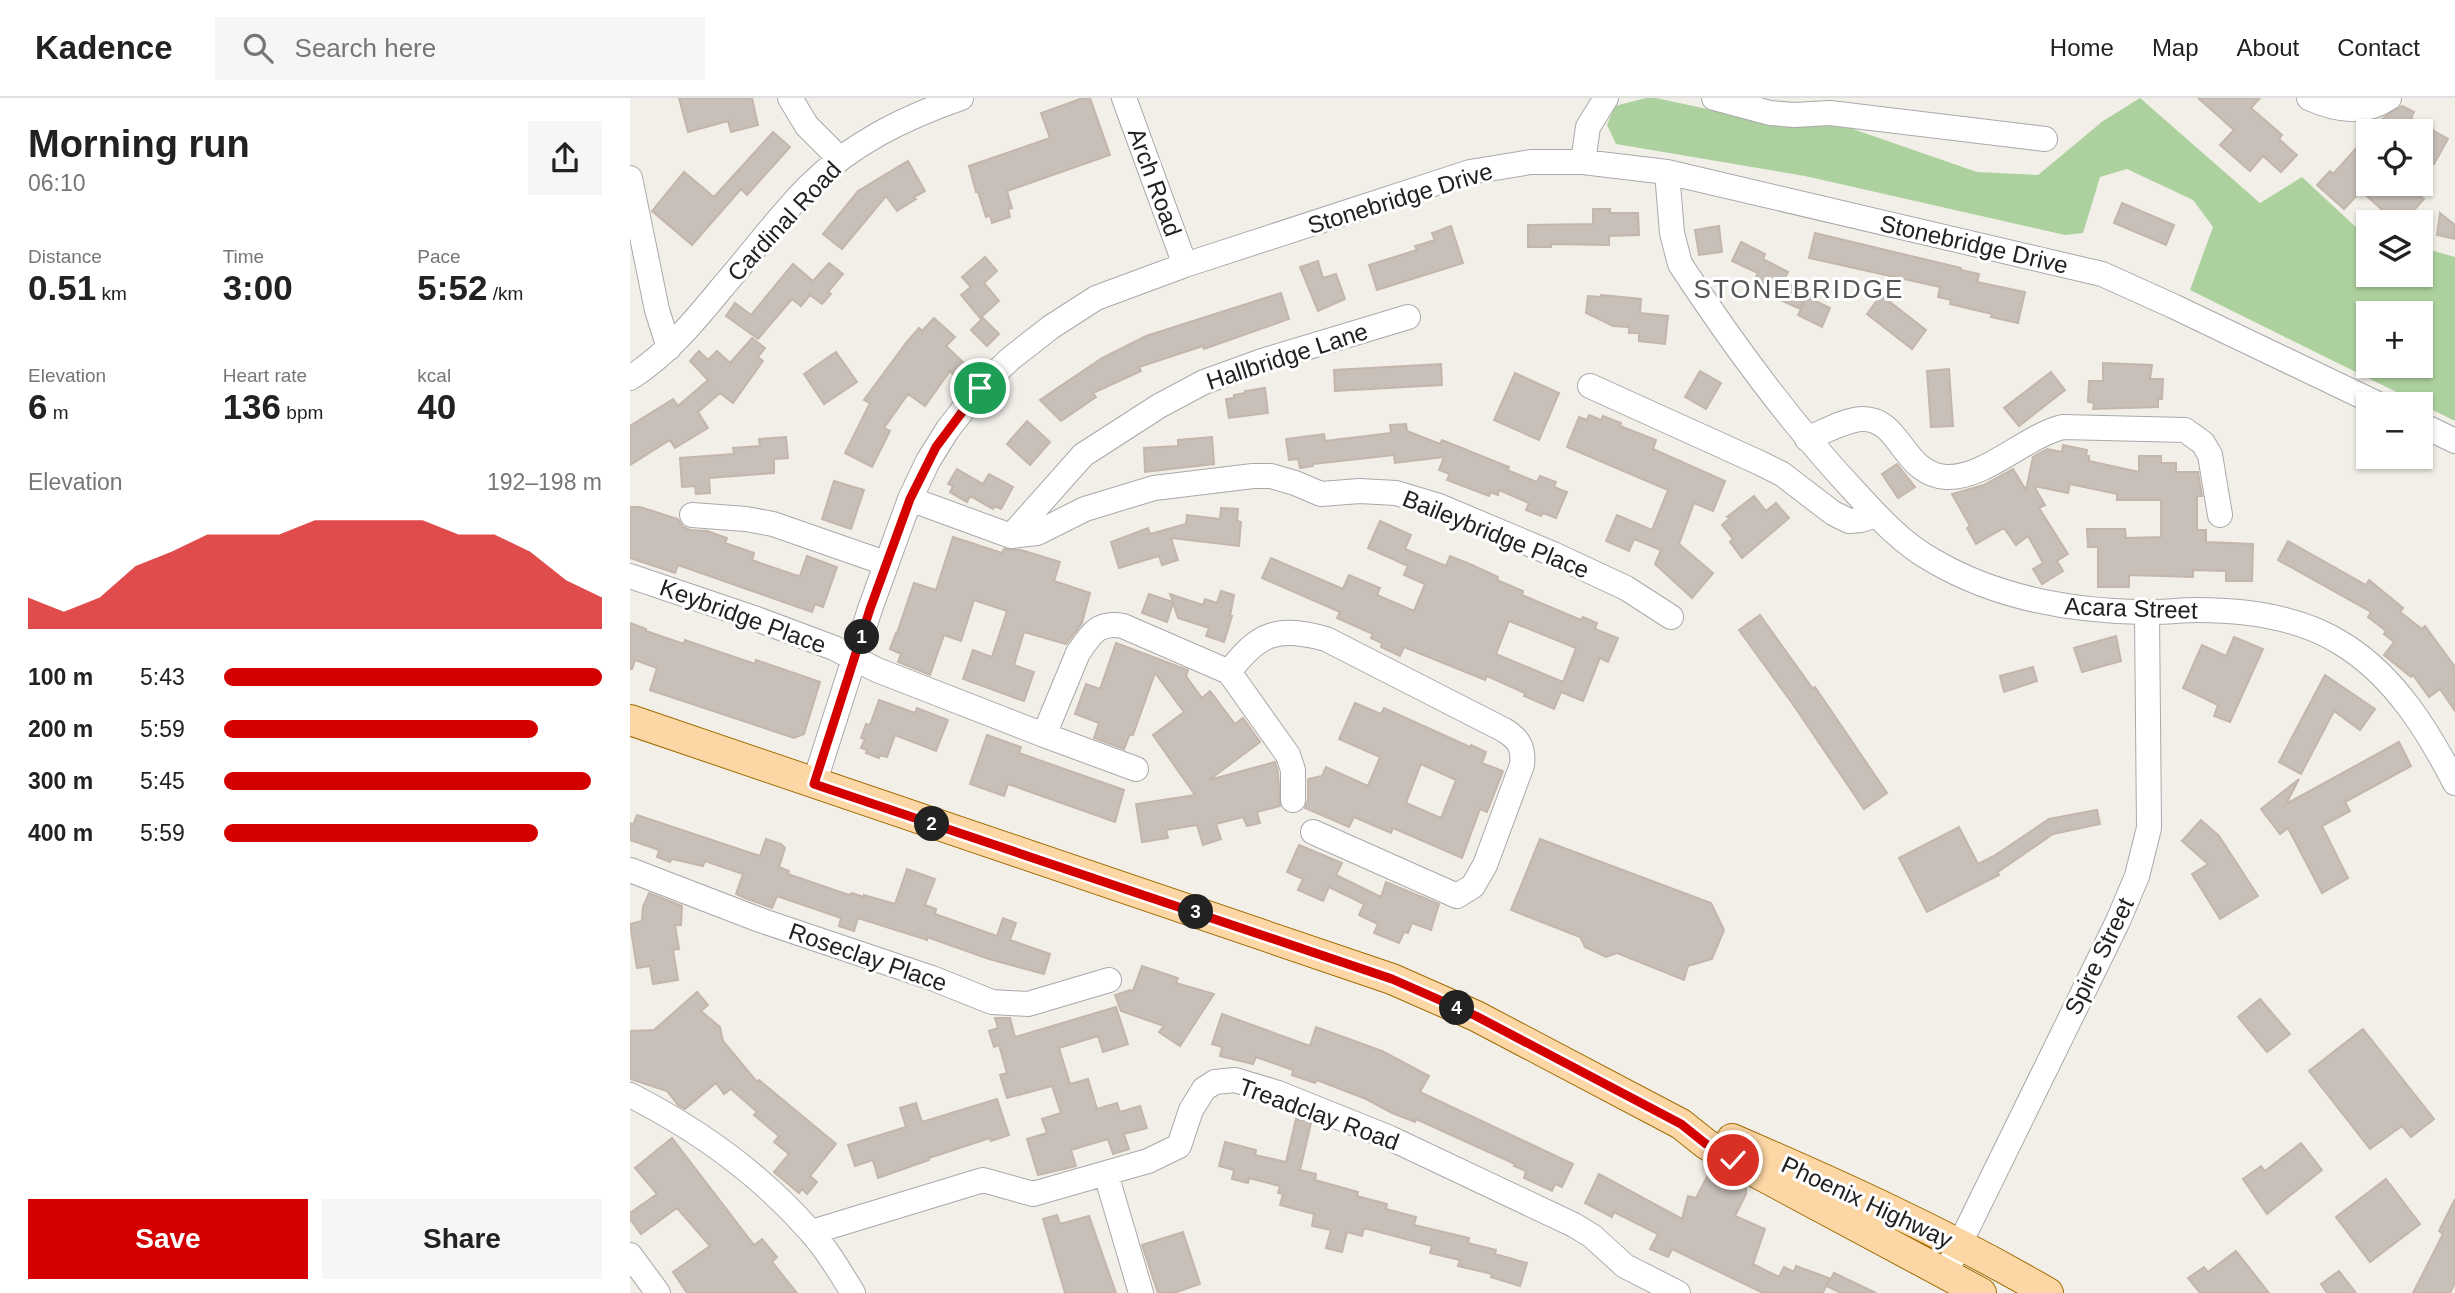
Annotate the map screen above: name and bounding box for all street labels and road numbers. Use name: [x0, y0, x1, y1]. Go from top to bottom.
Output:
street label: Arch Road: [1123, 124, 1187, 240]
street label: Cardinal Road: [722, 156, 846, 286]
street label: Stonebridge Drive: [1304, 157, 1496, 239]
street label: Stonebridge Drive: [1877, 209, 2071, 279]
street label: Hallbridge Lane: [1203, 317, 1371, 395]
street label: Baileybridge Place: [1399, 484, 1593, 584]
street label: Keybridge Place: [656, 573, 830, 659]
street label: Acara Street: [2064, 592, 2198, 624]
street label: Spire Street: [2059, 893, 2139, 1019]
street label: Roseclay Place: [785, 917, 951, 997]
street label: Treadclay Road: [1235, 1072, 1403, 1156]
street label: Phoenix Highway: [1777, 1151, 1957, 1253]

